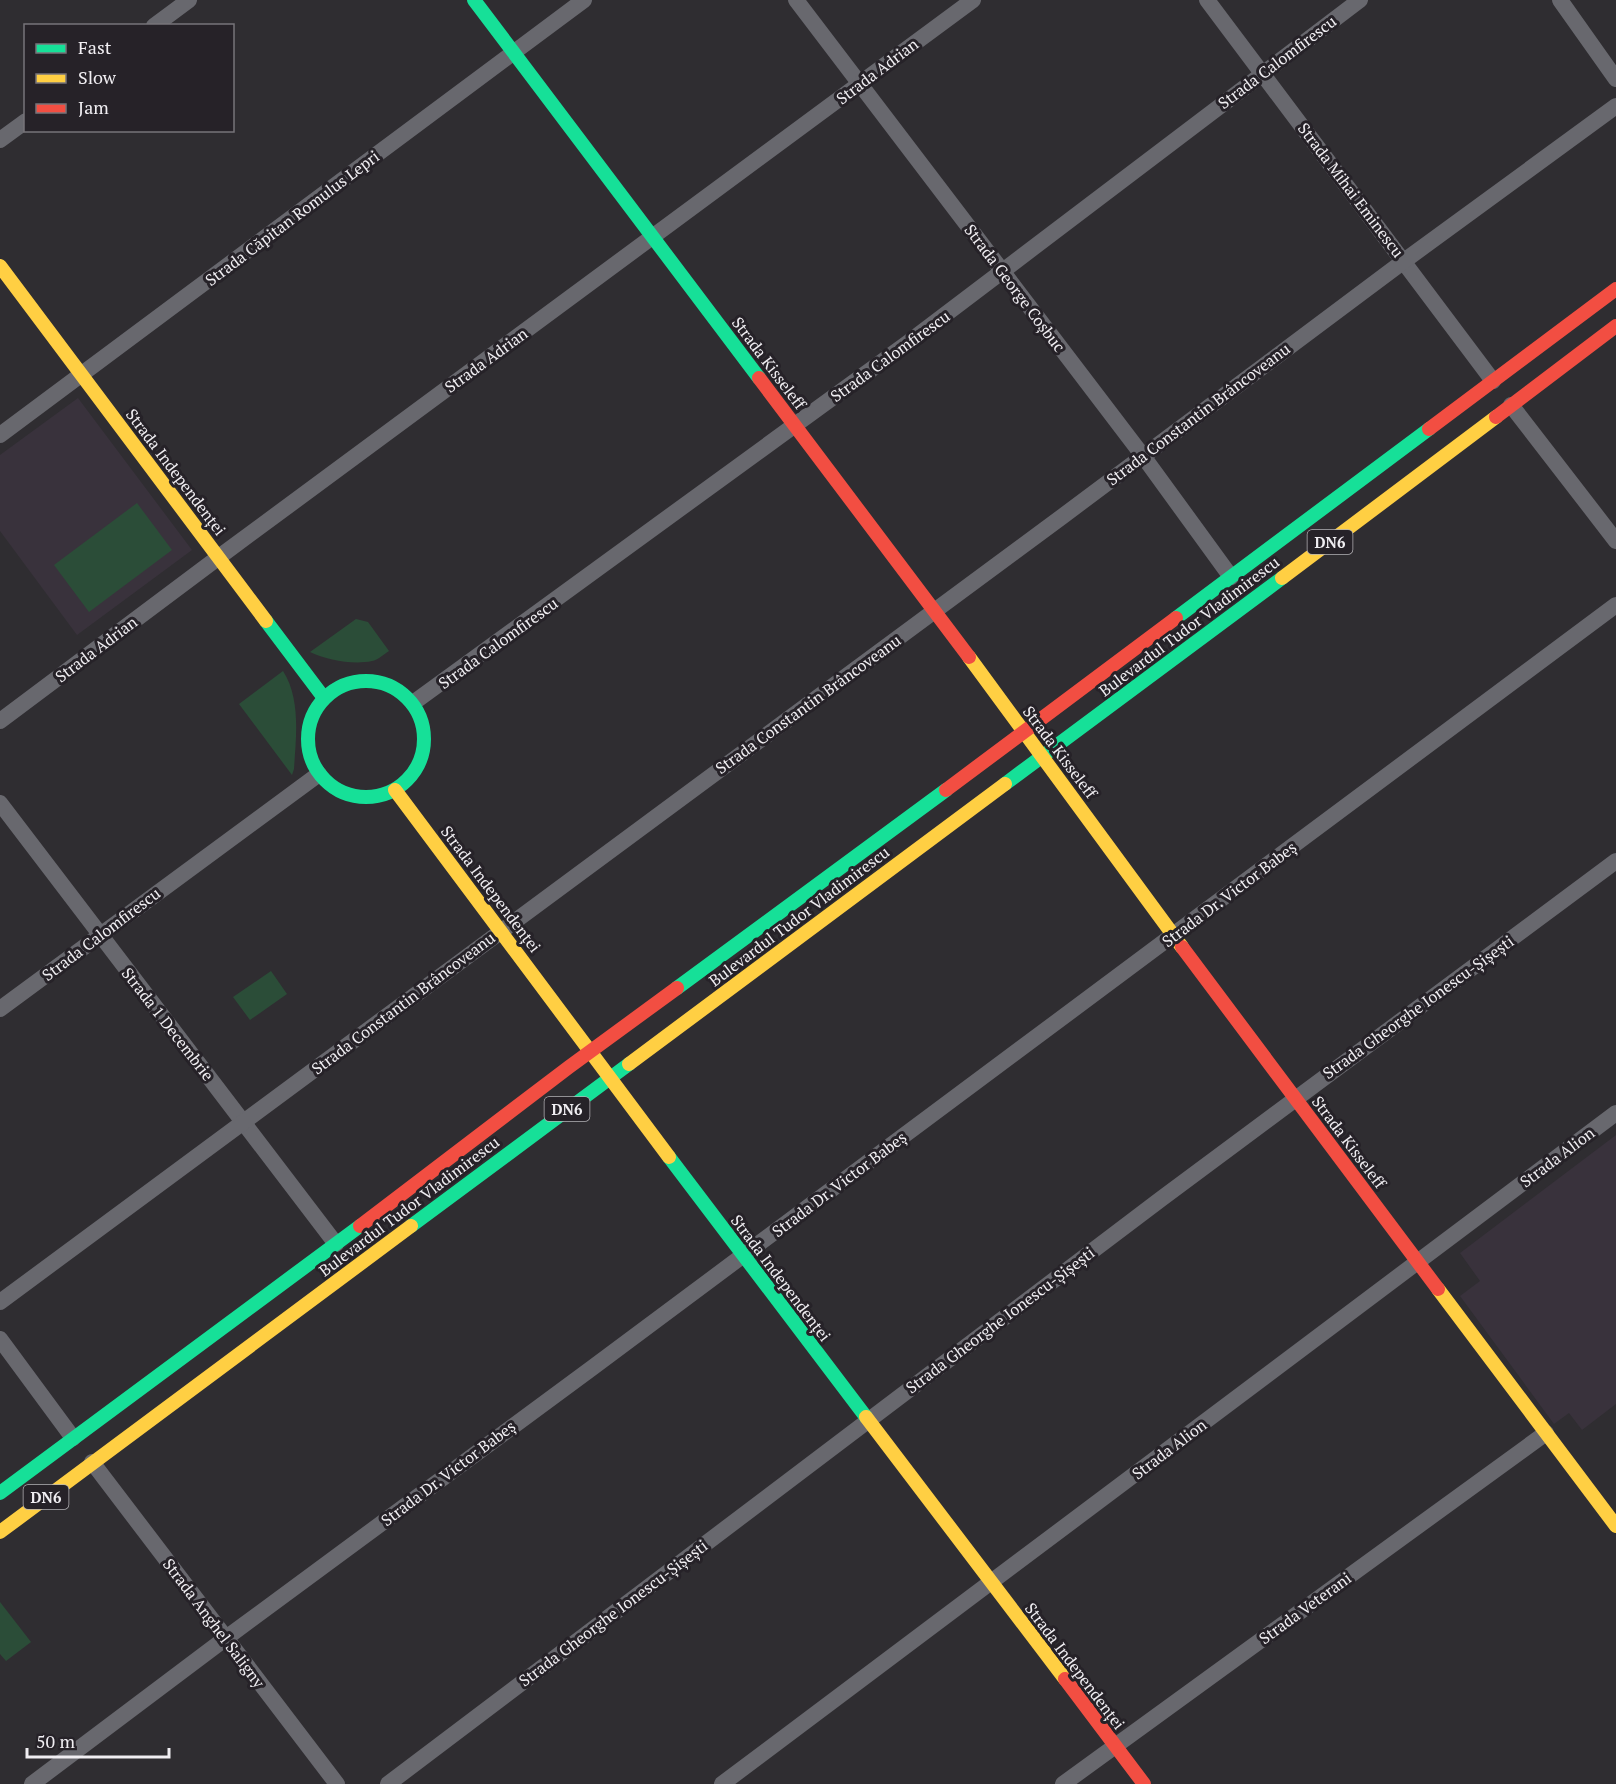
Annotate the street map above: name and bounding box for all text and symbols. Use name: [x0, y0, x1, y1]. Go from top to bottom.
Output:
street label: Strada Calomfirescu: [1213, 10, 1341, 114]
legend: [24, 24, 234, 132]
street label: Strada Adrian: [831, 33, 923, 109]
text: Fast: [78, 35, 112, 59]
text: Slow: [78, 65, 117, 89]
text: Jam: [78, 95, 109, 119]
street label: Strada Mihai Eminescu: [1293, 118, 1409, 262]
street label: Strada Căpitan Romulus Lepri: [200, 145, 384, 291]
street label: Strada George Coșbuc: [960, 219, 1070, 357]
street label: Strada Calomfirescu: [826, 305, 954, 407]
street label: Strada Kisseleff: [727, 312, 812, 415]
street label: Strada Adrian: [440, 322, 532, 398]
street label: Strada Constantin Brâncoveanu: [1102, 338, 1294, 490]
street label: Strada Independenței: [121, 404, 231, 540]
road number: DN6: [1308, 530, 1352, 554]
street label: Bulevardul Tudor Vladimirescu: [1094, 551, 1284, 701]
street label: Strada Calomfirescu: [434, 592, 562, 694]
street label: Strada Adrian: [50, 611, 142, 687]
street label: Strada Constantin Brâncoveanu: [711, 629, 905, 779]
street label: Strada Kisseleff: [1018, 701, 1103, 804]
street label: Strada Independenței: [436, 821, 546, 957]
street label: Strada Dr. Victor Babeș: [1157, 836, 1301, 952]
street label: Bulevardul Tudor Vladimirescu: [704, 841, 894, 991]
street label: Strada Calomfirescu: [37, 882, 165, 986]
street label: Strada Constantin Brâncoveanu: [307, 927, 499, 1079]
street label: Strada Gheorghe Ionescu-Șișești: [1318, 930, 1518, 1084]
street label: Strada 1 Decembrie: [117, 963, 219, 1085]
street label: Strada Kisseleff: [1307, 1091, 1392, 1194]
road number: DN6: [544, 1097, 590, 1121]
street label: Strada Alion: [1515, 1121, 1599, 1192]
street label: Strada Dr. Victor Babeș: [767, 1126, 911, 1242]
street label: Bulevardul Tudor Vladimirescu: [314, 1131, 504, 1281]
street label: Strada Independenței: [726, 1210, 836, 1346]
street label: Strada Gheorghe Ionescu-Șișești: [901, 1242, 1099, 1398]
street label: Strada Alion: [1127, 1413, 1211, 1484]
street label: Strada Dr. Victor Babeș: [376, 1415, 520, 1531]
road number: DN6: [24, 1485, 68, 1509]
street label: Strada Gheorghe Ionescu-Șișești: [514, 1535, 712, 1691]
street label: Strada Anghel Saligny: [158, 1554, 270, 1693]
street label: Strada Veterani: [1254, 1567, 1356, 1649]
street label: Strada Independenței: [1020, 1598, 1130, 1734]
scale bar: [27, 1721, 170, 1759]
text: 50 m: [36, 1729, 76, 1753]

